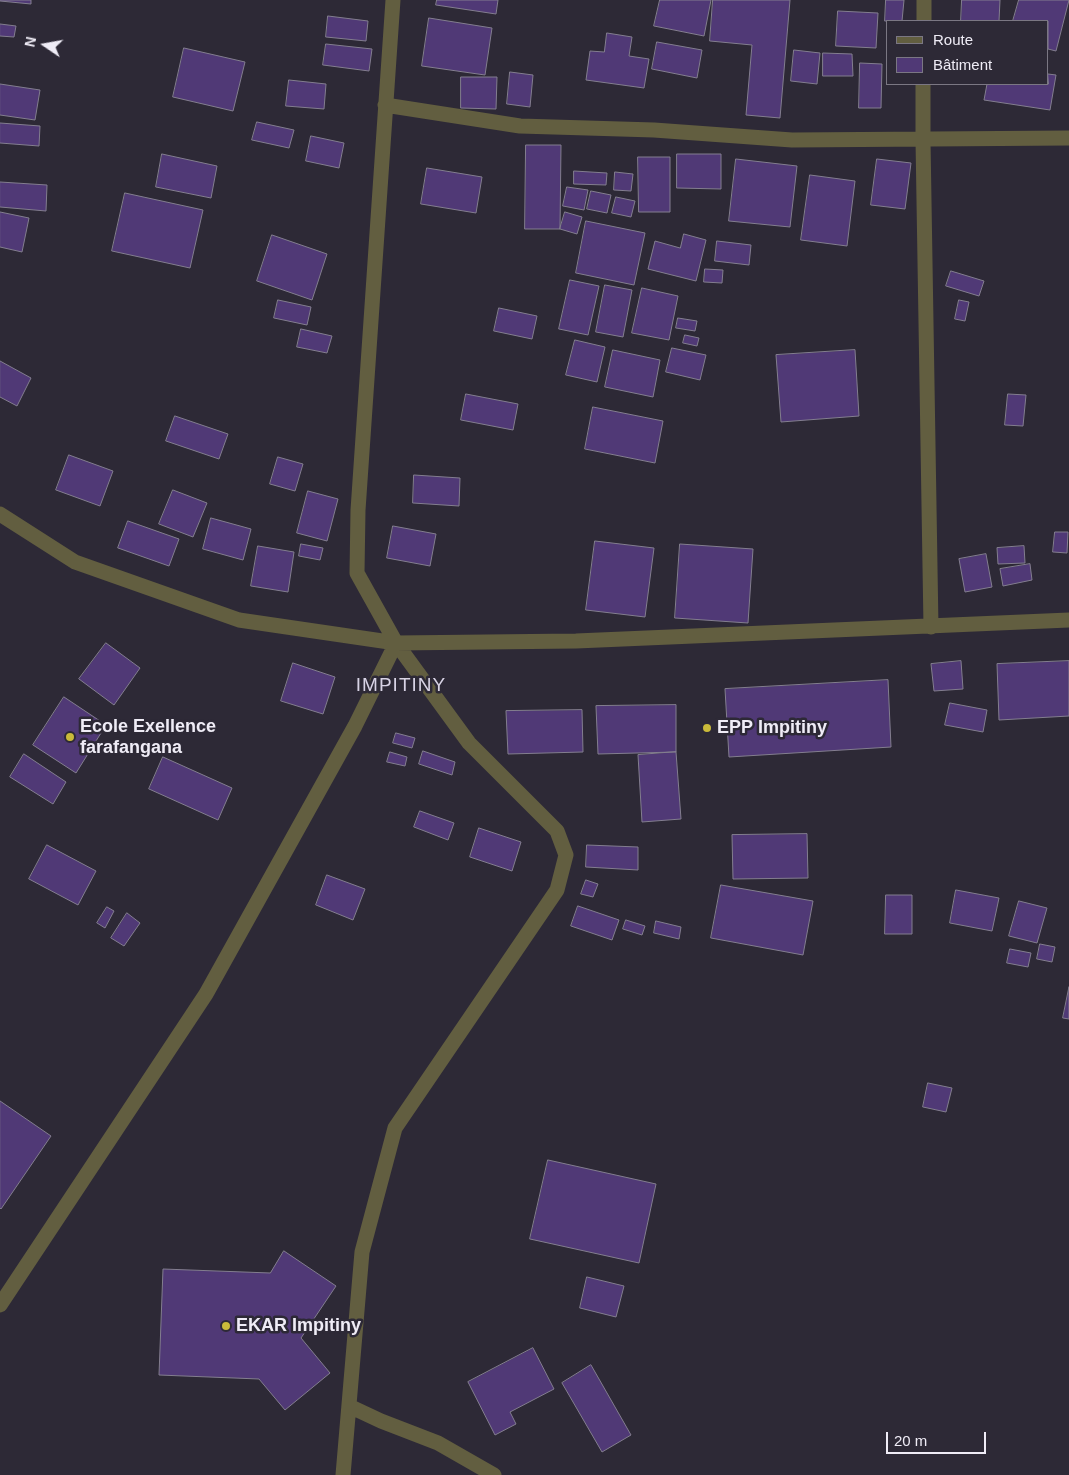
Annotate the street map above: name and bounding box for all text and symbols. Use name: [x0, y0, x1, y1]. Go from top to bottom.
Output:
north arrow: [20, 20, 70, 70]
legend: [886, 20, 1049, 85]
text: Route: [933, 31, 973, 48]
text: N: [21, 35, 39, 48]
text: Bâtiment: [933, 56, 992, 73]
district label: IMPITINY: [355, 675, 447, 697]
place label: Ecole Exellence farafangana: [80, 716, 216, 759]
place label: EPP Impitiny: [717, 717, 827, 739]
marker: EPP Impitiny: [701, 722, 713, 734]
marker: Ecole Exellence farafangana: [64, 731, 76, 743]
place label: EKAR Impitiny: [236, 1315, 361, 1337]
marker: EKAR Impitiny: [220, 1320, 232, 1332]
scale bar: [889, 1422, 989, 1454]
text: 20 m: [894, 1432, 927, 1449]

